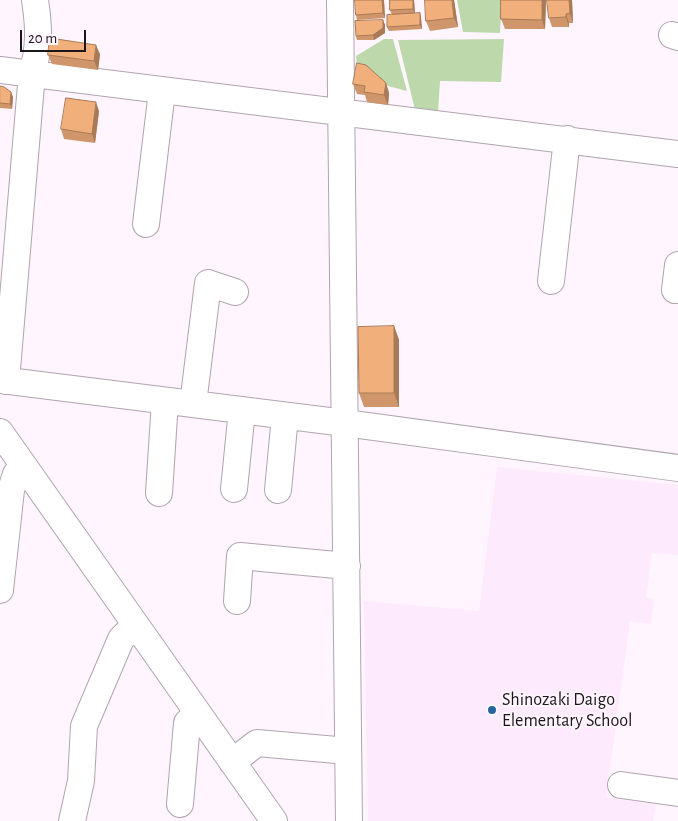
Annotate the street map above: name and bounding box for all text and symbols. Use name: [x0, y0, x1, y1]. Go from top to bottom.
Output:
scale bar: [22, 20, 89, 52]
text: 20 m: [28, 31, 57, 46]
place label: Shinozaki Daigo Elementary School: [502, 689, 632, 732]
marker: Shinozaki Daigo Elementary School: [486, 704, 498, 716]

